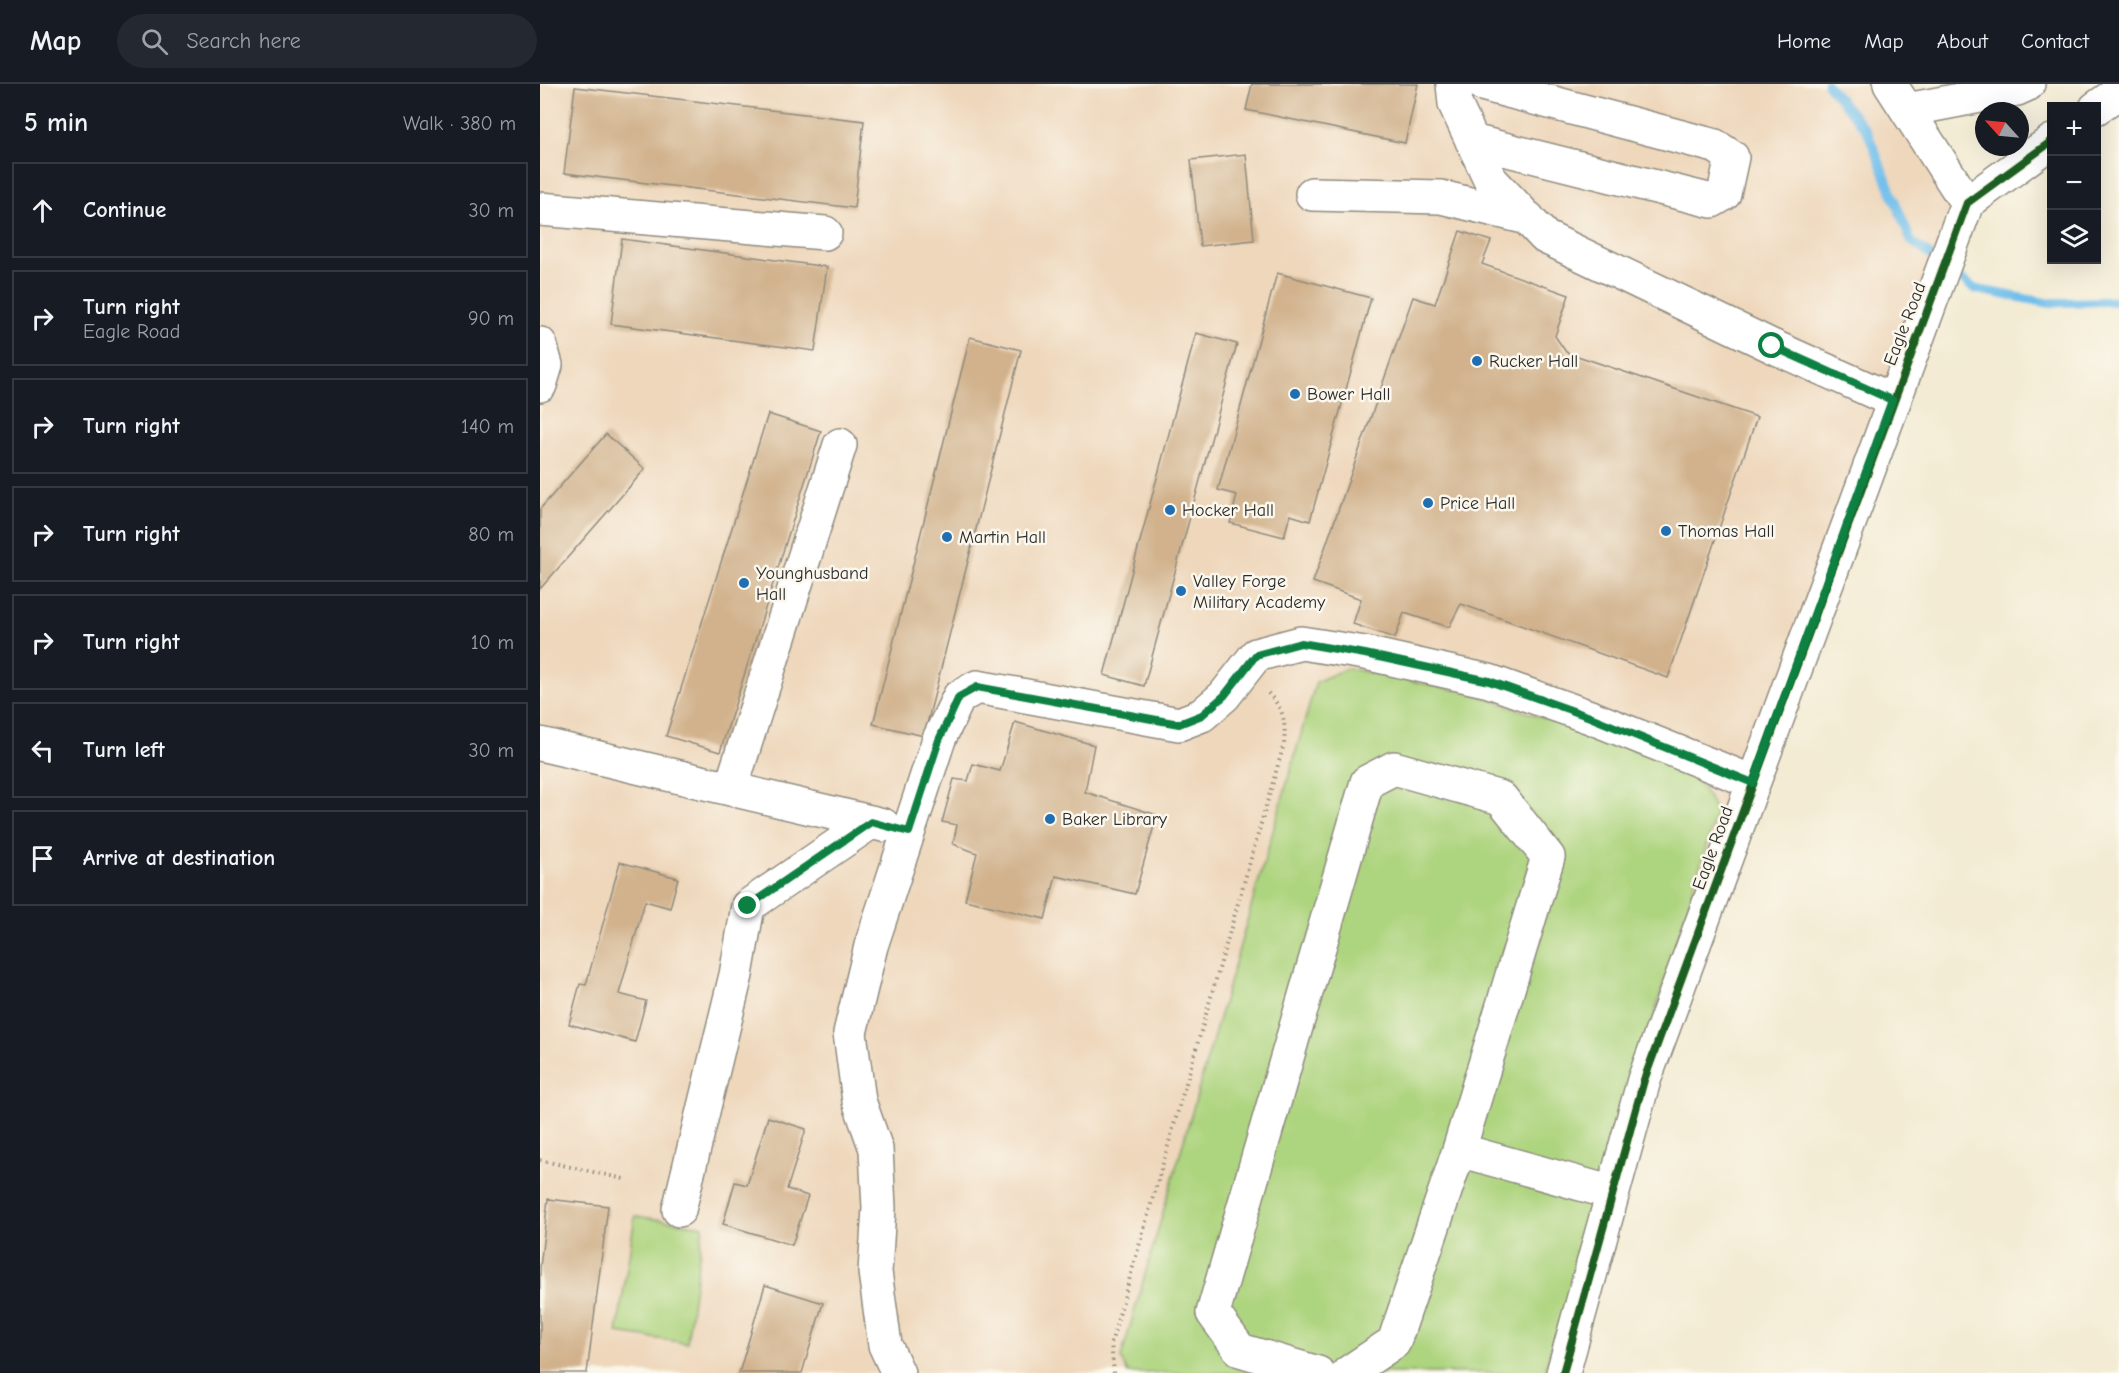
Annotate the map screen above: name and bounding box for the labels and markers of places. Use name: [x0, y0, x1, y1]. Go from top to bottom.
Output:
place label: Rucker Hall: [1489, 351, 1578, 372]
marker: Rucker Hall: [1470, 354, 1484, 368]
place label: Bower Hall: [1307, 384, 1390, 405]
marker: Bower Hall: [1288, 387, 1302, 401]
place label: Price Hall: [1440, 493, 1515, 514]
marker: Price Hall: [1421, 496, 1435, 510]
place label: Hocker Hall: [1182, 500, 1274, 521]
marker: Hocker Hall: [1163, 503, 1177, 517]
place label: Thomas Hall: [1678, 521, 1774, 542]
marker: Thomas Hall: [1659, 524, 1673, 538]
place label: Martin Hall: [959, 527, 1046, 548]
marker: Martin Hall: [940, 530, 954, 544]
place label: Younghusband Hall: [756, 563, 869, 605]
place label: Valley Forge Military Academy: [1193, 571, 1326, 613]
marker: Younghusband Hall: [737, 576, 751, 590]
marker: Valley Forge Military Academy: [1174, 584, 1188, 598]
place label: Baker Library: [1062, 809, 1168, 830]
marker: Baker Library: [1043, 812, 1057, 826]

